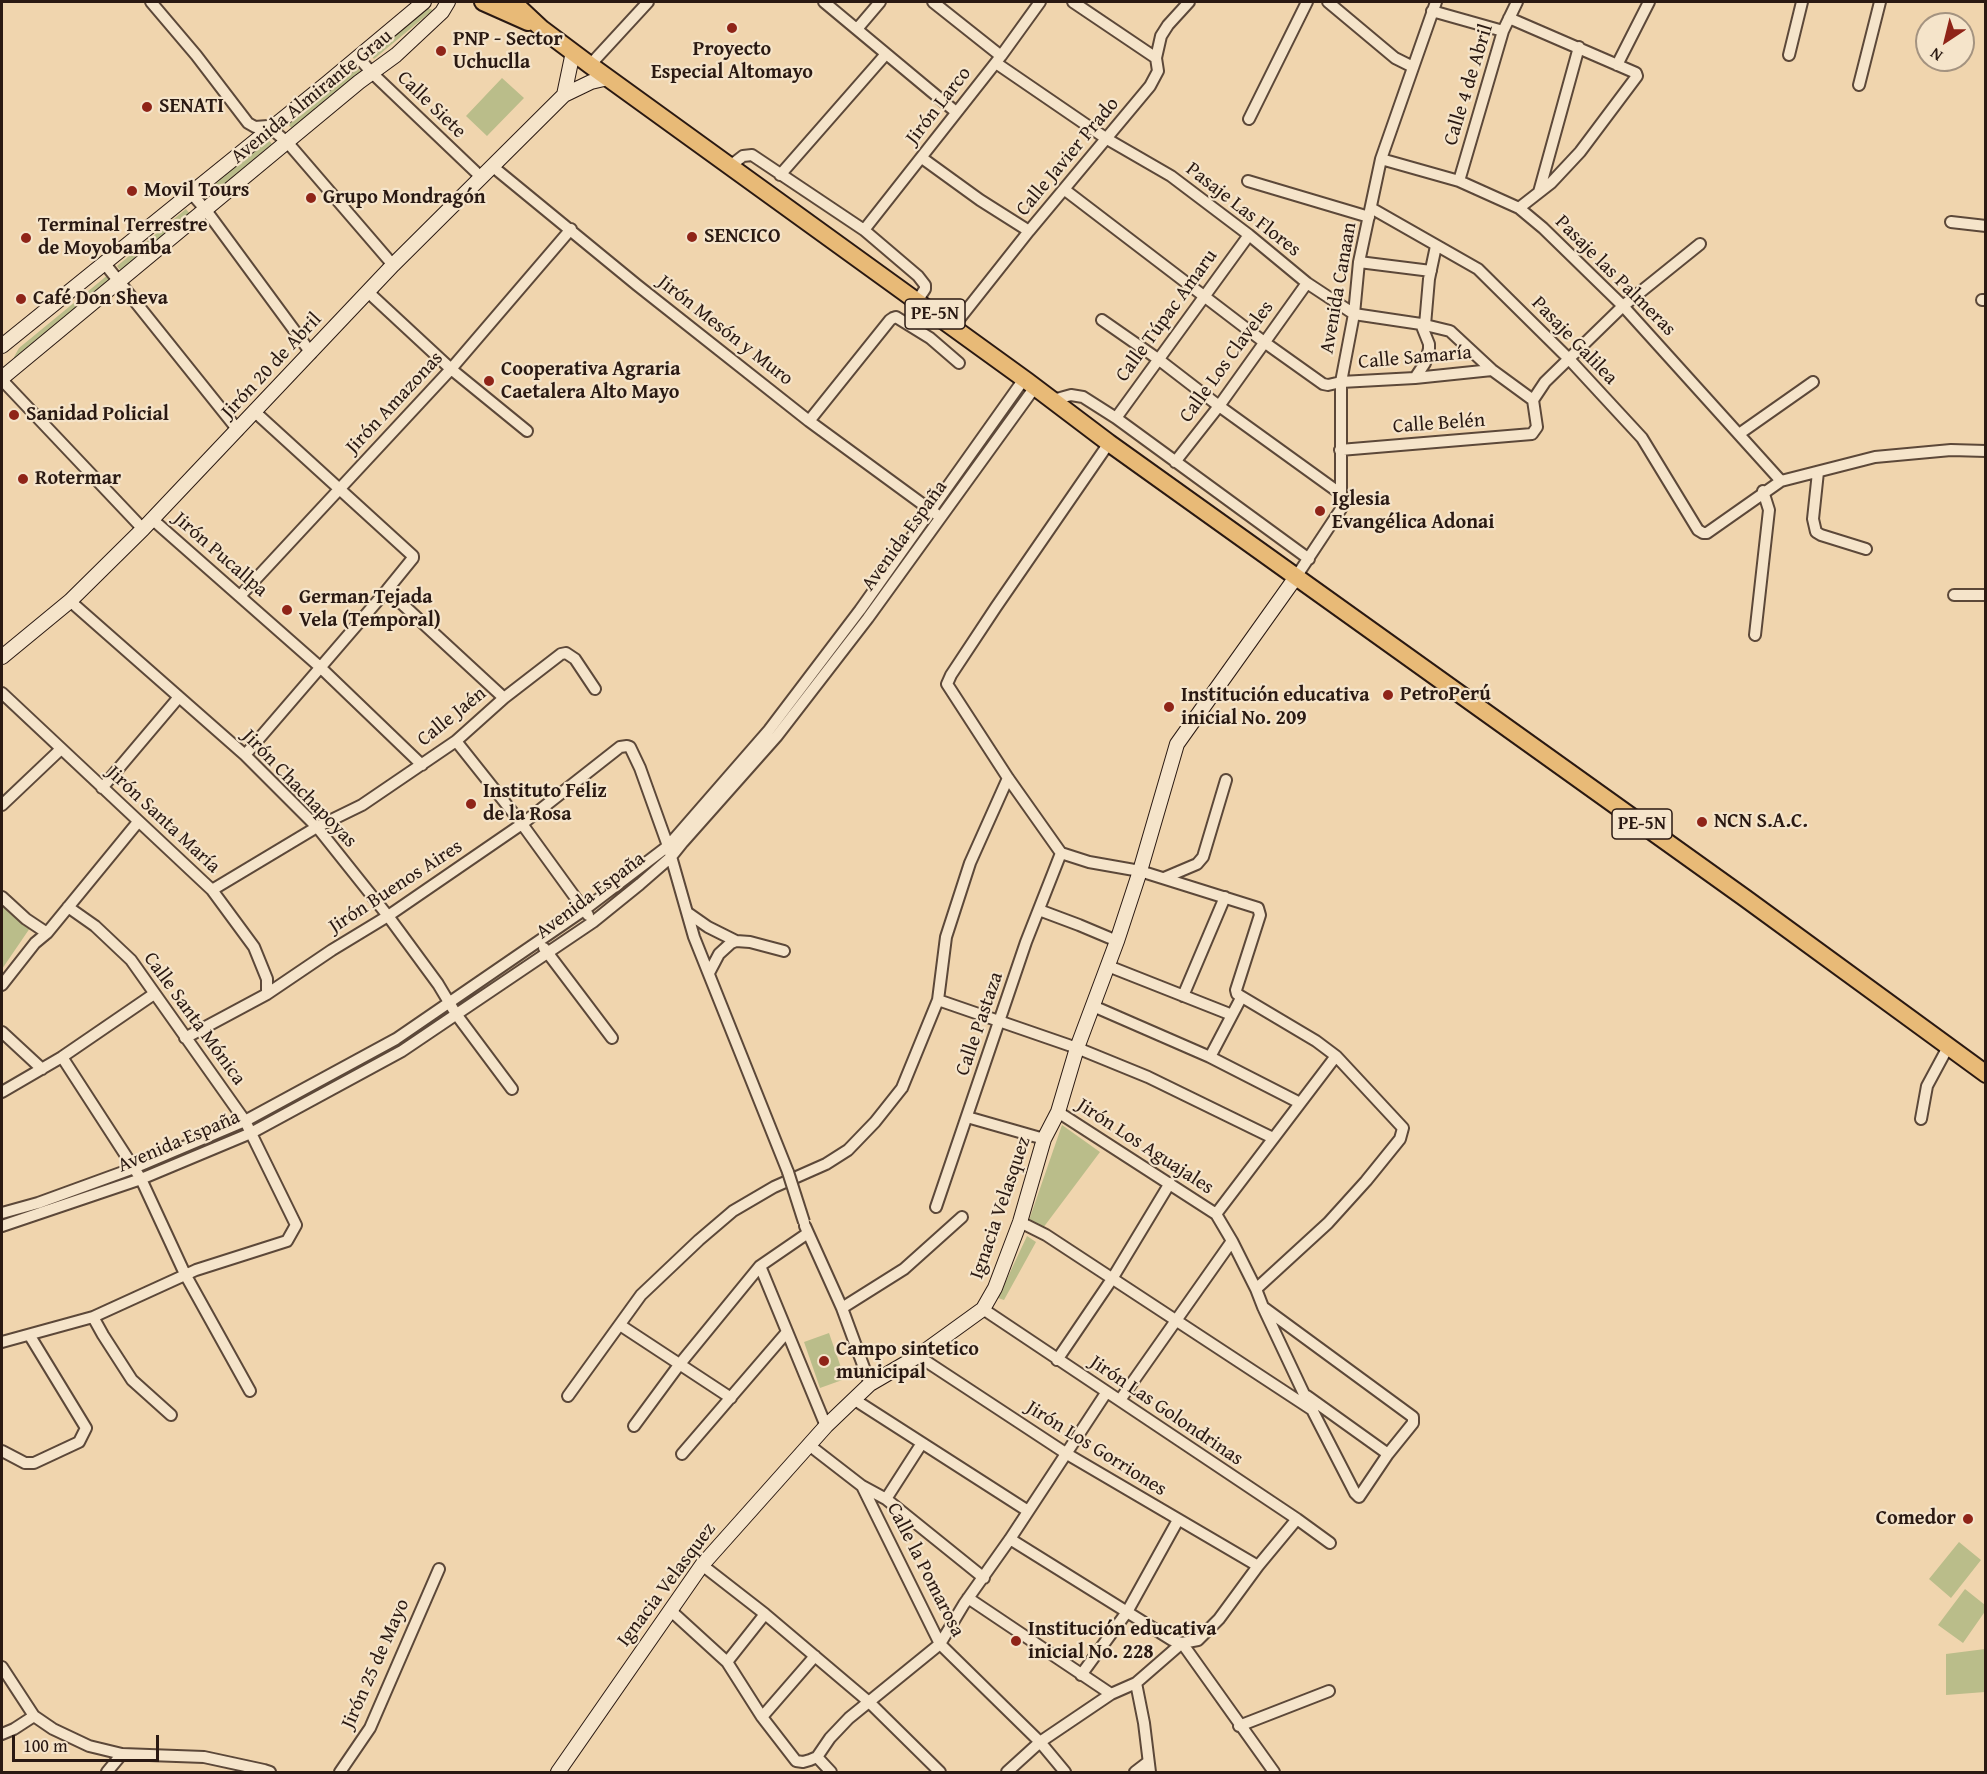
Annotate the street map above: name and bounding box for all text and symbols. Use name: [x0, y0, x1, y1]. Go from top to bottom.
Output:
north arrow: [1915, 12, 1975, 72]
marker: Proyecto Especial Altomayo: [725, 21, 739, 35]
street label: Calle 4 de Abril: [1439, 21, 1499, 149]
street label: Avenida Almirante Grau: [226, 24, 398, 170]
place label: PNP - Sector Uchuclla: [453, 28, 563, 75]
place label: Proyecto Especial Altomayo: [651, 38, 813, 85]
text: N: [1925, 42, 1947, 68]
marker: PNP - Sector Uchuclla: [434, 44, 448, 58]
street label: Jirón Larco: [901, 62, 977, 150]
street label: Calle Siete: [392, 66, 470, 144]
street label: Calle Javier Prado: [1011, 93, 1125, 221]
place label: SENATI: [159, 95, 224, 119]
marker: SENATI: [140, 100, 154, 114]
street label: Pasaje Las Flores: [1181, 158, 1305, 262]
place label: Movil Tours: [144, 179, 249, 203]
marker: Movil Tours: [125, 184, 139, 198]
place label: Grupo Mondragón: [323, 186, 486, 210]
marker: Grupo Mondragón: [304, 191, 318, 205]
street label: Pasaje las Palmeras: [1550, 211, 1680, 341]
place label: Terminal Terrestre de Moyobamba: [38, 214, 208, 261]
street label: Avenida Canaan: [1316, 220, 1362, 356]
place label: SENCICO: [704, 225, 781, 249]
marker: SENCICO: [685, 230, 699, 244]
marker: Terminal Terrestre de Moyobamba: [19, 231, 33, 245]
street label: Calle Túpac Amaru: [1111, 245, 1223, 387]
street label: Jirón Mesón y Muro: [652, 271, 798, 391]
place label: Café Don Sheva: [33, 287, 168, 311]
marker: Café Don Sheva: [14, 292, 28, 306]
street label: Pasaje Galilea: [1526, 292, 1622, 390]
street label: Calle Los Claveles: [1175, 296, 1279, 428]
road number: PE-5N: [905, 299, 965, 329]
street label: Jirón 20 de Abril: [217, 308, 327, 424]
street label: Calle Samaría: [1357, 341, 1473, 375]
street label: Jirón Amazonas: [341, 347, 449, 459]
place label: Cooperativa Agraria Caetalera Alto Mayo: [501, 358, 681, 405]
marker: Cooperativa Agraria Caetalera Alto Mayo: [482, 374, 496, 388]
place label: Sanidad Policial: [26, 403, 169, 427]
marker: Sanidad Policial: [7, 408, 21, 422]
street label: Calle Belén: [1392, 409, 1486, 439]
place label: Rotermar: [35, 467, 121, 491]
marker: Rotermar: [16, 472, 30, 486]
street label: Avenida España: [857, 476, 953, 596]
place label: Iglesia Evangélica Adonai: [1332, 488, 1494, 535]
marker: Iglesia Evangélica Adonai: [1313, 504, 1327, 518]
street label: Jirón Pucallpa: [168, 507, 272, 603]
place label: German Tejada Vela (Temporal): [299, 586, 441, 633]
marker: German Tejada Vela (Temporal): [280, 603, 294, 617]
street label: Calle Jaén: [413, 682, 491, 752]
place label: PetroPerú: [1400, 683, 1491, 707]
place label: Institución educativa inicial No. 209: [1181, 684, 1369, 731]
marker: PetroPerú: [1381, 688, 1395, 702]
marker: Institución educativa inicial No. 209: [1162, 700, 1176, 714]
street label: Jirón Chachapoyas: [237, 725, 361, 853]
street label: Jirón Santa María: [101, 761, 225, 879]
place label: Instituto Feliz de la Rosa: [483, 780, 607, 827]
marker: Instituto Feliz de la Rosa: [464, 797, 478, 811]
road number: PE-5N: [1612, 809, 1672, 839]
place label: NCN S.A.C.: [1714, 810, 1808, 834]
marker: NCN S.A.C.: [1695, 815, 1709, 829]
street label: Jirón Buenos Aires: [325, 835, 467, 939]
street label: Avenida España: [532, 847, 650, 945]
street label: Calle Santa Mónica: [138, 948, 250, 1090]
street label: Calle Pastaza: [951, 969, 1009, 1079]
street label: Jirón Los Aguajales: [1072, 1094, 1218, 1200]
street label: Avenida España: [114, 1105, 244, 1179]
street label: Ignacia Velasquez: [965, 1134, 1037, 1282]
place label: Campo sintetico municipal: [836, 1338, 979, 1385]
street label: Jirón Las Golondrinas: [1085, 1351, 1247, 1471]
marker: Campo sintetico municipal: [817, 1354, 831, 1368]
street label: Jirón Los Gorriones: [1021, 1396, 1171, 1502]
street label: Calle la Pomarosa: [881, 1499, 969, 1641]
place label: Comedor: [1876, 1507, 1956, 1531]
marker: Comedor: [1961, 1512, 1975, 1526]
street label: Ignacia Velasquez: [613, 1518, 721, 1652]
street label: Jirón 25 de Mayo: [337, 1595, 415, 1733]
place label: Institución educativa inicial No. 228: [1028, 1618, 1216, 1665]
marker: Institución educativa inicial No. 228: [1009, 1634, 1023, 1648]
scale bar: [15, 1723, 162, 1761]
text: 100 m: [23, 1732, 68, 1759]

